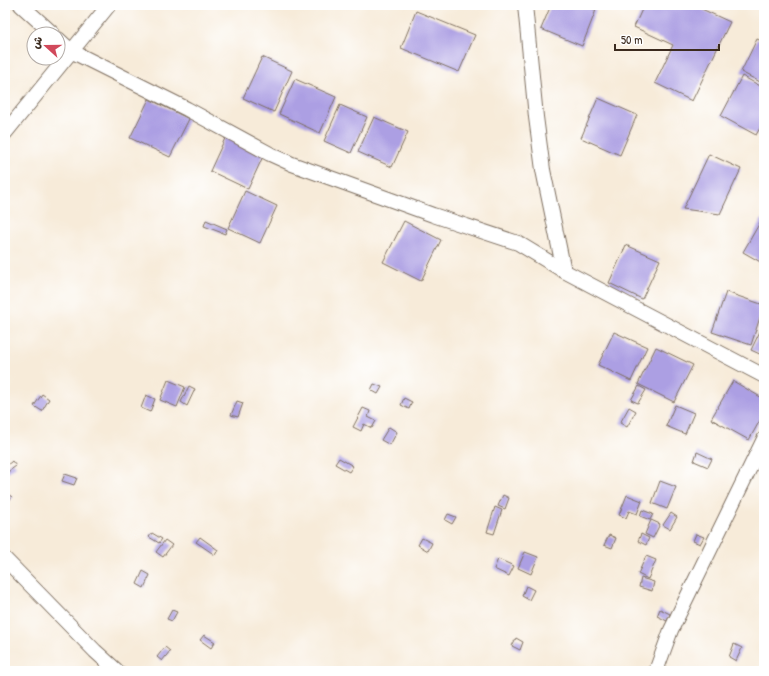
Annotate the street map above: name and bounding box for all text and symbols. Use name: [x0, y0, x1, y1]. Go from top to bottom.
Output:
north arrow: [26, 26, 66, 66]
scale bar: [615, 26, 719, 52]
text: 50 m: [621, 31, 642, 48]
text: ش: [28, 34, 45, 51]

